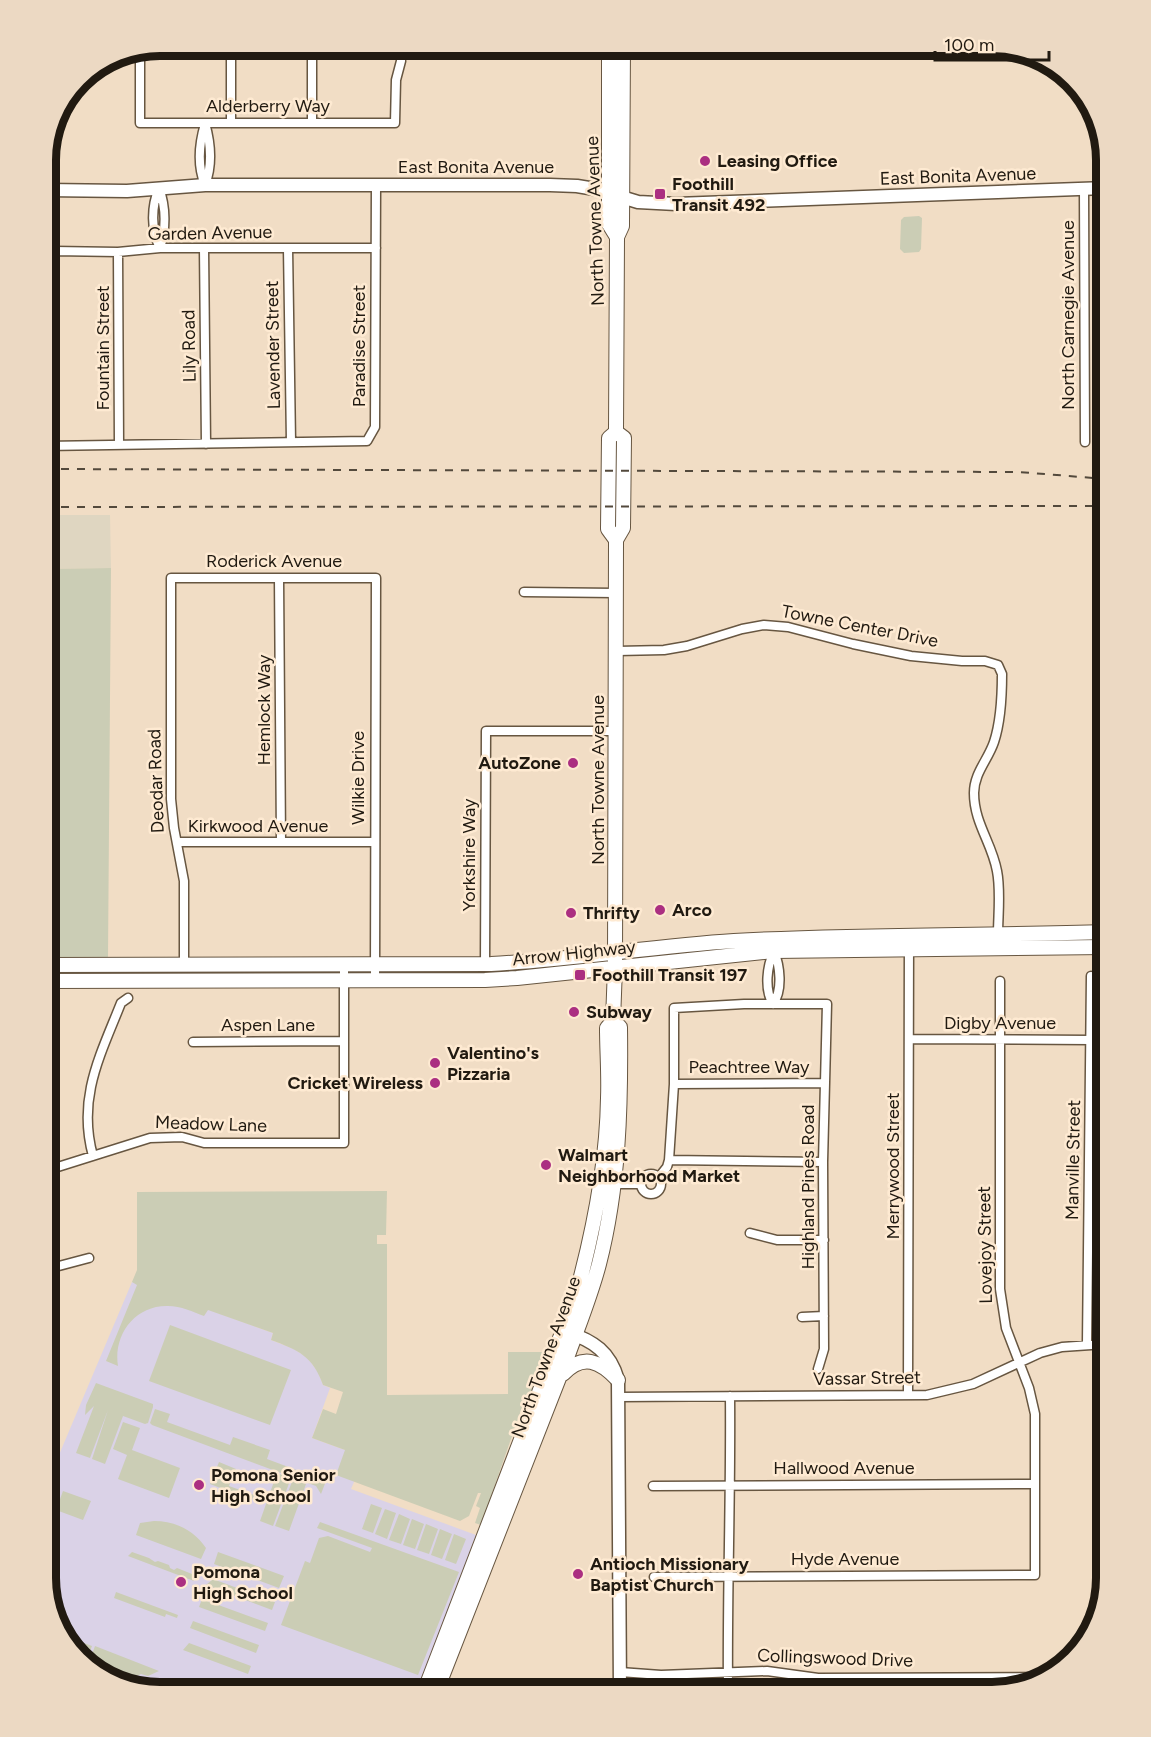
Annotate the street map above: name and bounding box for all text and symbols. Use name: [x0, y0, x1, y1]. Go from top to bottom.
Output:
scale bar: [935, 24, 1049, 62]
text: 100 m: [944, 34, 994, 56]
street label: Alderberry Way: [206, 95, 331, 117]
street label: North Towne Avenue: [581, 135, 609, 306]
place label: Leasing Office: [717, 150, 838, 172]
marker: Leasing Office: [698, 154, 712, 168]
street label: East Bonita Avenue: [398, 156, 554, 178]
street label: East Bonita Avenue: [879, 162, 1037, 190]
place label: Foothill Transit 492: [672, 173, 765, 216]
marker: Foothill Transit 492: [653, 187, 667, 201]
street label: North Carnegie Avenue: [1057, 220, 1079, 410]
street label: Garden Avenue: [147, 221, 273, 245]
street label: Lavender Street: [261, 280, 285, 410]
street label: Fountain Street: [92, 285, 114, 411]
street label: Paradise Street: [348, 285, 370, 407]
street label: Lily Road: [177, 309, 201, 383]
street label: Roderick Avenue: [206, 550, 342, 572]
street label: Towne Center Drive: [780, 600, 940, 652]
street label: Hemlock Way: [253, 654, 275, 766]
street label: North Towne Avenue: [587, 695, 609, 865]
street label: Deodar Road: [143, 728, 169, 834]
street label: Wilkie Drive: [347, 731, 369, 825]
place label: AutoZone: [478, 752, 561, 774]
marker: AutoZone: [566, 756, 580, 770]
street label: Yorkshire Way: [458, 798, 480, 912]
street label: Kirkwood Avenue: [188, 815, 328, 837]
place label: Arco: [672, 899, 712, 921]
place label: Thrifty: [583, 902, 641, 924]
marker: Arco: [653, 903, 667, 917]
marker: Thrifty: [564, 906, 578, 920]
street label: Arrow Highway: [511, 936, 637, 970]
place label: Foothill Transit 197: [592, 964, 747, 986]
marker: Foothill Transit 197: [573, 968, 587, 982]
place label: Subway: [586, 1001, 653, 1023]
marker: Subway: [567, 1005, 581, 1019]
street label: Digby Avenue: [944, 1012, 1056, 1034]
street label: Aspen Lane: [221, 1014, 315, 1036]
place label: Valentino's Pizzaria: [447, 1042, 540, 1085]
marker: Valentino's Pizzaria: [428, 1056, 442, 1070]
street label: Peachtree Way: [688, 1056, 810, 1078]
place label: Cricket Wireless: [287, 1072, 424, 1094]
marker: Cricket Wireless: [428, 1076, 442, 1090]
street label: Merrywood Street: [882, 1092, 904, 1239]
street label: Manville Street: [1061, 1099, 1085, 1220]
street label: Highland Pines Road: [797, 1104, 819, 1270]
street label: Meadow Lane: [155, 1111, 267, 1137]
place label: Walmart Neighborhood Market: [558, 1144, 740, 1187]
marker: Walmart Neighborhood Market: [539, 1158, 553, 1172]
street label: Lovejoy Street: [973, 1186, 997, 1304]
street label: North Towne Avenue: [507, 1273, 585, 1441]
street label: Vassar Street: [813, 1366, 921, 1390]
street label: Hallwood Avenue: [773, 1457, 915, 1479]
place label: Pomona Senior High School: [211, 1464, 336, 1507]
marker: Pomona Senior High School: [192, 1478, 206, 1492]
street label: Hyde Avenue: [791, 1548, 899, 1570]
place label: Antioch Missionary Baptist Church: [590, 1553, 750, 1596]
place label: Pomona High School: [193, 1561, 293, 1604]
marker: Antioch Missionary Baptist Church: [571, 1567, 585, 1581]
marker: Pomona High School: [174, 1575, 188, 1589]
street label: Collingswood Drive: [757, 1644, 913, 1672]

